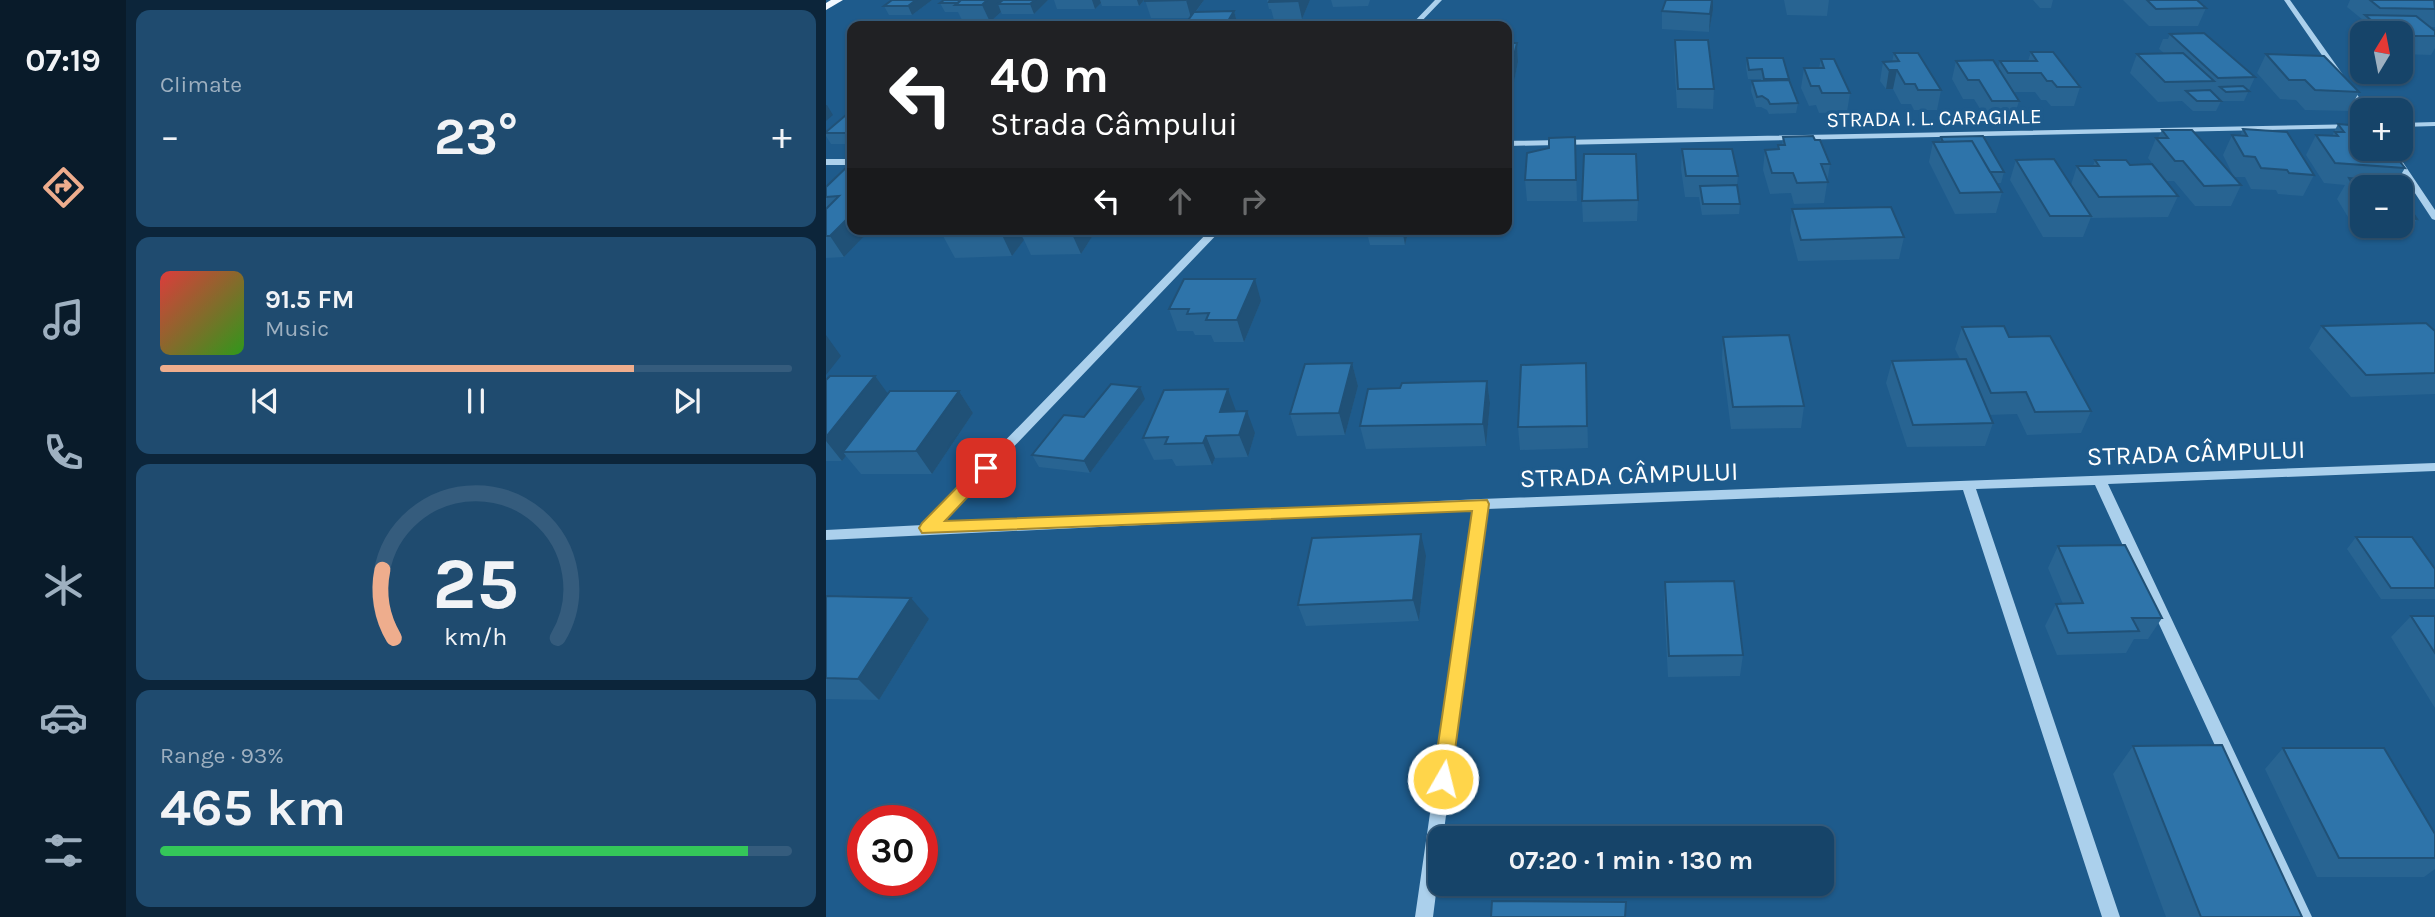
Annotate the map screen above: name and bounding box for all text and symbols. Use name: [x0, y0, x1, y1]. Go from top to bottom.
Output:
north arrow: [2350, 21, 2413, 84]
map controls: [2350, 21, 2413, 238]
text: 07:19: [25, 42, 101, 79]
text: 40 m: [990, 47, 1109, 104]
icon: left: [875, 49, 966, 140]
text: Climate: [160, 71, 242, 98]
button: +: [2350, 98, 2413, 161]
street label: STRADA I. L. CARAGIALE: [1826, 104, 2042, 132]
text: 23°: [434, 106, 518, 167]
text: Strada Câmpului: [990, 106, 1238, 143]
text: −: [160, 114, 180, 159]
text: +: [772, 114, 792, 159]
icon: directions: [39, 163, 88, 212]
button: −: [2350, 175, 2413, 238]
icon: left: [1088, 182, 1126, 220]
icon: ahead: [1161, 182, 1199, 220]
icon: right: [1234, 182, 1272, 220]
text: 91.5 FM: [265, 284, 354, 315]
icon: music: [39, 295, 88, 344]
text: Music: [265, 315, 329, 342]
icon: previous: [246, 382, 284, 420]
icon: pause: [457, 382, 495, 420]
icon: next: [668, 382, 706, 420]
icon: phone: [39, 428, 88, 477]
street label: STRADA CÂMPULUI: [2086, 434, 2306, 472]
pin: [956, 438, 1016, 498]
icon: arrive: [967, 449, 1005, 487]
street label: STRADA CÂMPULUI: [1519, 456, 1739, 494]
text: 25: [433, 541, 519, 626]
icon: climate: [39, 561, 88, 610]
text: km/h: [444, 622, 508, 651]
icon: car: [39, 693, 88, 742]
text: Range · 93%: [160, 742, 284, 769]
position arrow: [1406, 742, 1480, 816]
text: 465 km: [160, 777, 346, 838]
speed limit sign: 30: [847, 805, 938, 896]
icon: filters: [39, 826, 88, 875]
text: 07:20 · 1 min · 130 m: [1509, 845, 1753, 876]

